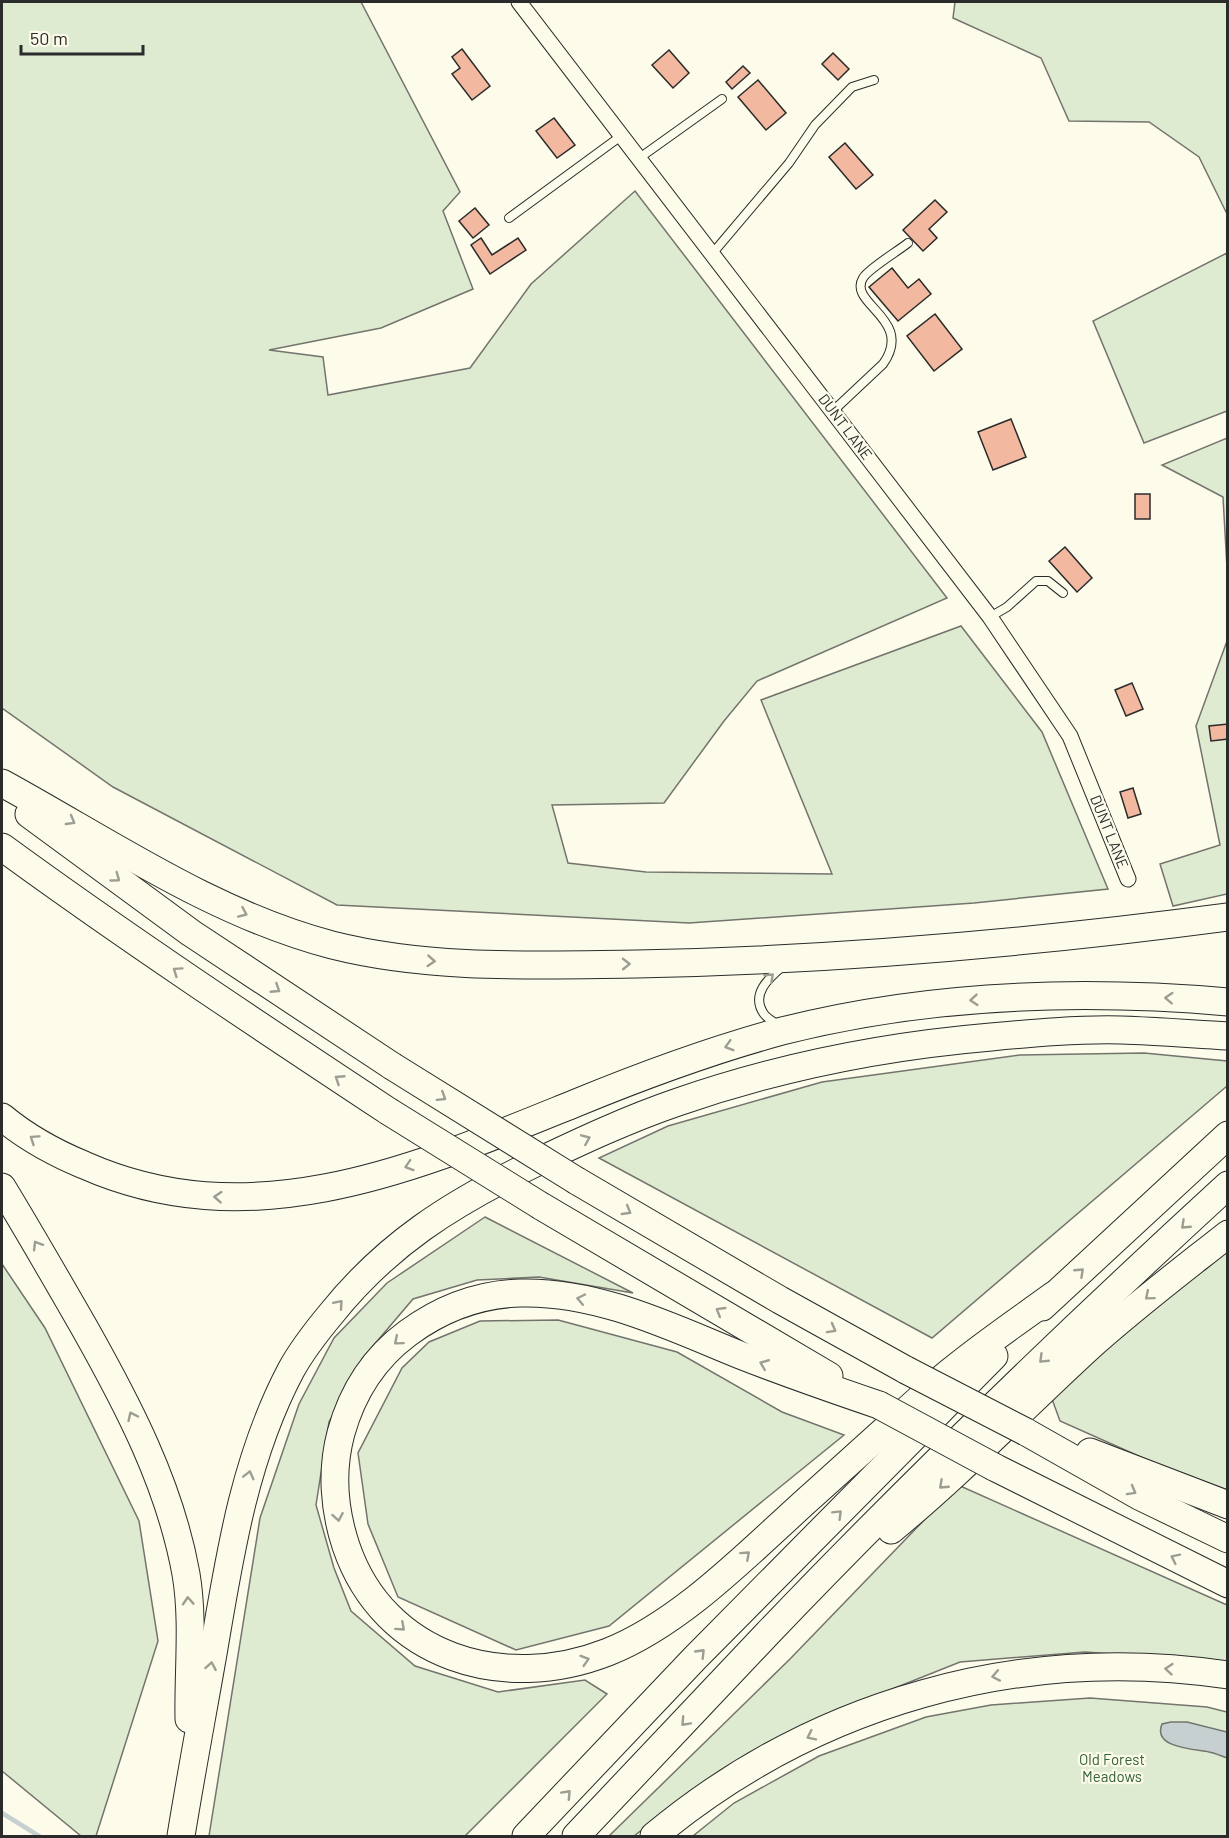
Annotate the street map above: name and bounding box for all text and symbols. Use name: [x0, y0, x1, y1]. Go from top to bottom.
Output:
scale bar: [21, 18, 142, 56]
text: 50 m: [30, 27, 68, 49]
street label: DUNT LANE: [815, 390, 876, 463]
street label: DUNT LANE: [1087, 792, 1133, 871]
one-way arrow: [65, 814, 75, 825]
one-way arrow: [110, 871, 121, 882]
one-way arrow: [237, 905, 248, 917]
one-way arrow: [426, 954, 435, 967]
one-way arrow: [621, 958, 630, 970]
one-way arrow: [173, 967, 184, 978]
one-way arrow: [763, 973, 774, 984]
one-way arrow: [270, 982, 280, 994]
one-way arrow: [1165, 991, 1174, 1004]
one-way arrow: [970, 993, 979, 1006]
one-way arrow: [724, 1039, 735, 1051]
one-way arrow: [335, 1075, 346, 1086]
one-way arrow: [436, 1089, 446, 1101]
one-way arrow: [580, 1134, 591, 1146]
one-way arrow: [30, 1135, 41, 1146]
one-way arrow: [404, 1159, 415, 1172]
one-way arrow: [213, 1191, 222, 1204]
one-way arrow: [621, 1203, 631, 1215]
one-way arrow: [1181, 1218, 1191, 1229]
one-way arrow: [33, 1241, 45, 1251]
one-way arrow: [1073, 1268, 1083, 1279]
one-way arrow: [1145, 1289, 1156, 1300]
one-way arrow: [576, 1293, 586, 1306]
one-way arrow: [332, 1300, 343, 1311]
one-way arrow: [716, 1306, 726, 1318]
one-way arrow: [826, 1322, 837, 1333]
one-way arrow: [394, 1334, 405, 1345]
one-way arrow: [1039, 1352, 1050, 1363]
one-way arrow: [760, 1359, 771, 1371]
one-way arrow: [127, 1412, 139, 1423]
one-way arrow: [242, 1470, 254, 1481]
one-way arrow: [940, 1478, 950, 1489]
one-way arrow: [1125, 1484, 1136, 1495]
one-way arrow: [830, 1510, 841, 1521]
one-way arrow: [332, 1512, 344, 1522]
one-way arrow: [740, 1551, 750, 1562]
one-way arrow: [1170, 1554, 1181, 1566]
one-way arrow: [182, 1597, 195, 1606]
one-way arrow: [394, 1620, 404, 1631]
one-way arrow: [693, 1649, 704, 1660]
one-way arrow: [579, 1655, 590, 1667]
one-way arrow: [204, 1662, 216, 1671]
one-way arrow: [1165, 1663, 1174, 1676]
one-way arrow: [992, 1669, 1002, 1682]
one-way arrow: [681, 1714, 692, 1725]
one-way arrow: [807, 1728, 818, 1740]
park label: Old Forest Meadows: [1079, 1750, 1145, 1785]
one-way arrow: [559, 1790, 570, 1801]

